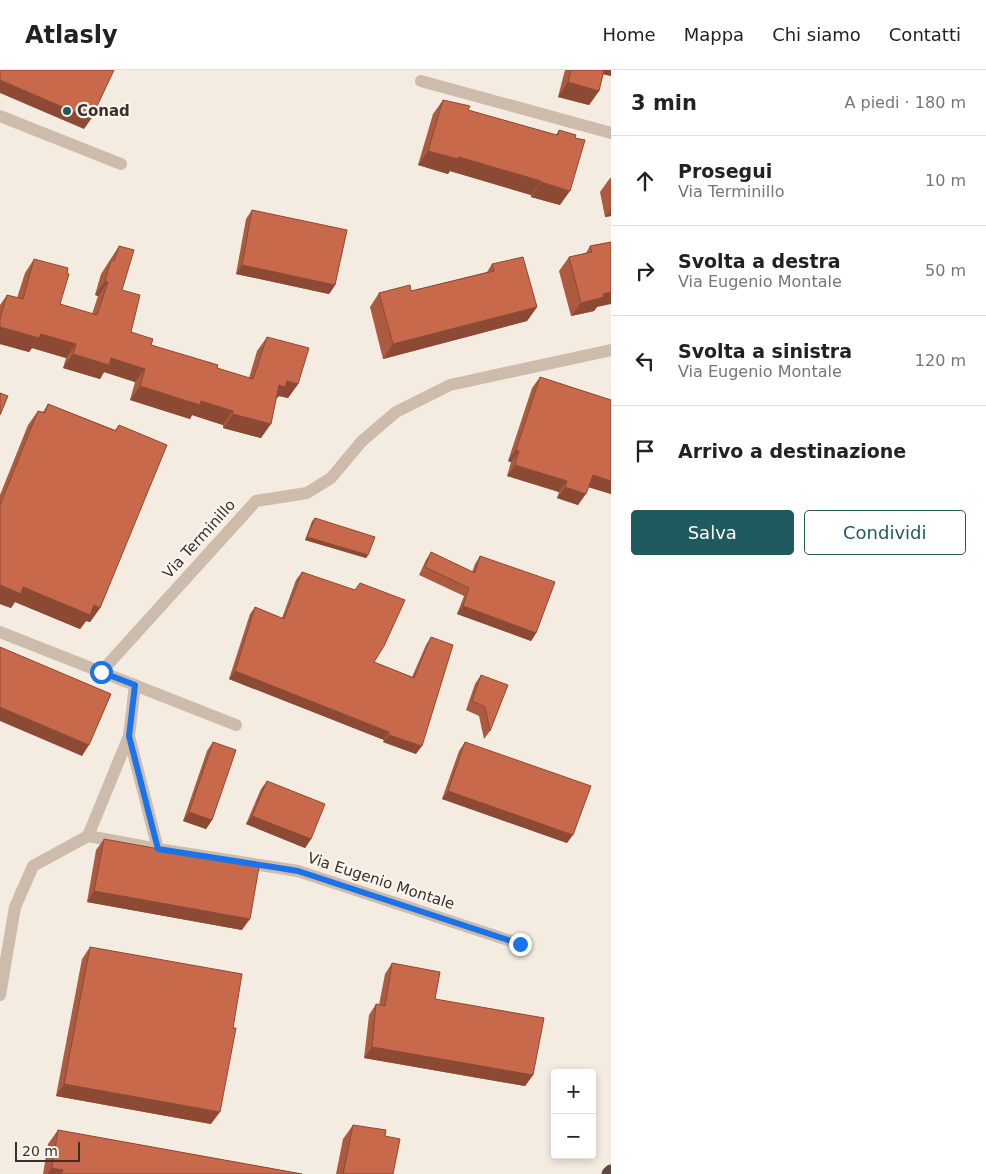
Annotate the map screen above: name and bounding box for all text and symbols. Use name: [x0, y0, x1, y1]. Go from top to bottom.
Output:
text: Atlasly: [25, 21, 118, 49]
text: Home: [603, 24, 656, 45]
text: Mappa: [684, 24, 744, 45]
text: Chi siamo: [772, 24, 861, 45]
text: Contatti: [889, 24, 961, 45]
text: 3 min: [631, 91, 697, 115]
text: A piedi · 180 m: [844, 93, 966, 112]
place label: Conad: [77, 102, 130, 120]
marker: Conad: [61, 105, 73, 117]
text: Prosegui: [678, 160, 772, 182]
icon: ahead: [631, 167, 659, 195]
text: 10 m: [925, 171, 966, 190]
text: Via Terminillo: [678, 182, 784, 201]
text: Svolta a destra: [678, 250, 841, 272]
icon: right: [631, 257, 659, 285]
text: 50 m: [925, 261, 966, 280]
text: Via Eugenio Montale: [678, 272, 842, 291]
text: Svolta a sinistra: [678, 340, 852, 362]
icon: left: [631, 347, 659, 375]
text: 120 m: [915, 351, 966, 370]
text: Via Eugenio Montale: [678, 362, 842, 381]
icon: arrive: [631, 437, 659, 465]
text: Arrivo a destinazione: [678, 440, 906, 462]
street label: Via Terminillo: [159, 496, 239, 582]
button: Salva: [631, 510, 794, 555]
button: Condividi: [804, 510, 966, 555]
route start: [90, 661, 113, 684]
street label: Via Eugenio Montale: [305, 849, 457, 913]
route end: [509, 933, 532, 956]
map controls: [551, 1069, 596, 1159]
button: +: [551, 1069, 596, 1114]
button: −: [551, 1114, 596, 1159]
scale bar: [15, 1139, 80, 1162]
text: 20 m: [22, 1143, 58, 1159]

